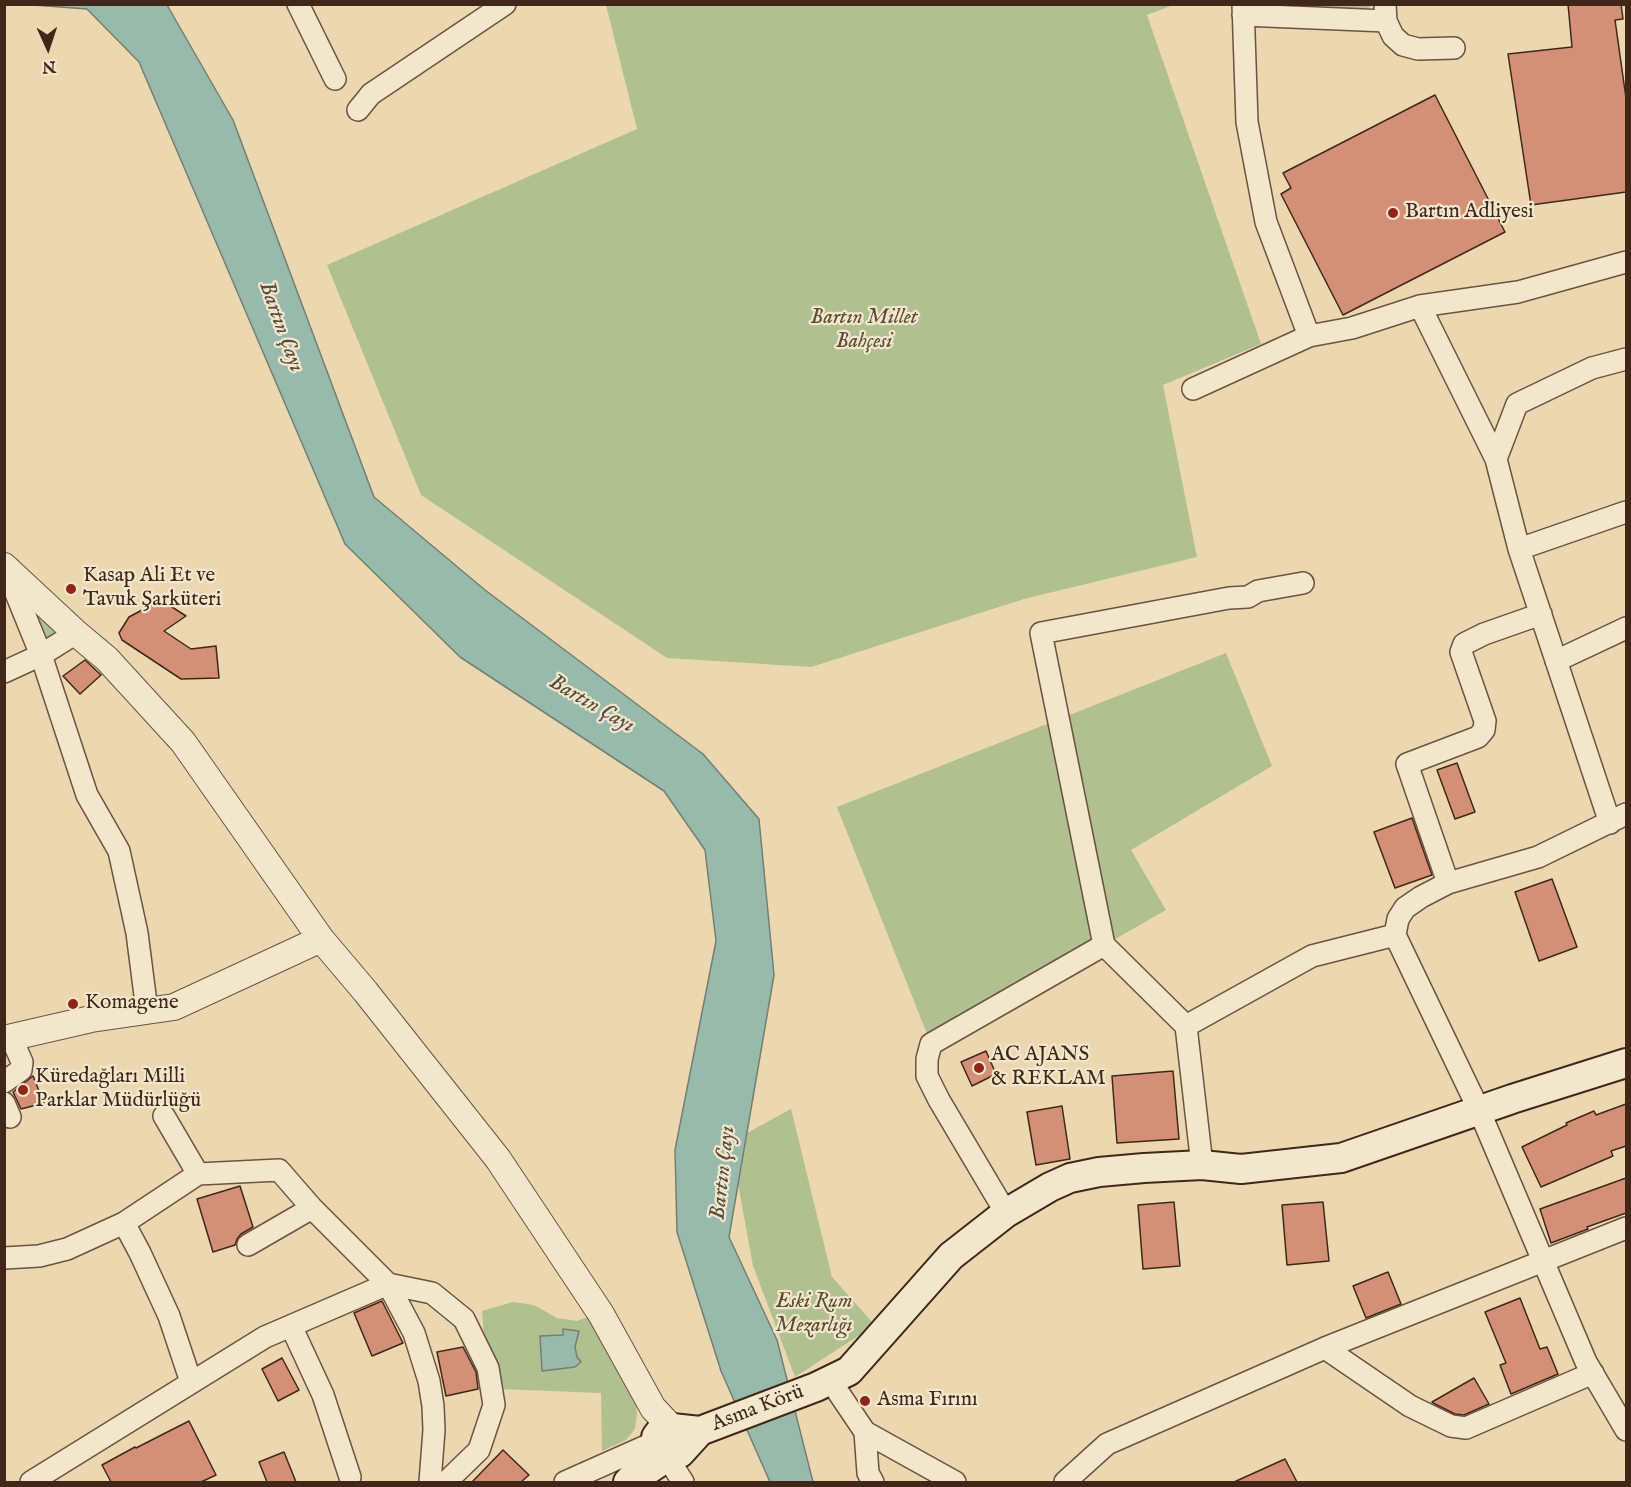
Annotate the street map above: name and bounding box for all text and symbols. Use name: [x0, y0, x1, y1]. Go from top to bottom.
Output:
north arrow: [18, 18, 78, 78]
text: N: [42, 56, 56, 76]
place label: Bartın Adliyesi: [1405, 200, 1534, 226]
marker: Bartın Adliyesi: [1386, 206, 1400, 220]
water label: Bartın Çayı: [251, 278, 309, 376]
park label: Bartın Millet Bahçesi: [810, 306, 918, 356]
place label: Kasap Ali Et ve Tavuk Şarküteri: [83, 564, 221, 614]
marker: Kasap Ali Et ve Tavuk Şarküteri: [64, 582, 78, 596]
water label: Bartın Çayı: [544, 670, 638, 740]
place label: Komagene: [85, 991, 179, 1017]
marker: Komagene: [66, 997, 80, 1011]
place label: AC AJANS & REKLAM: [991, 1043, 1106, 1093]
marker: AC AJANS & REKLAM: [972, 1061, 986, 1075]
place label: Küredağları Milli Parklar Müdürlüğü: [35, 1065, 201, 1115]
marker: Küredağları Milli Parklar Müdürlüğü: [16, 1083, 30, 1097]
water label: Bartın Çayı: [706, 1125, 742, 1221]
park label: Eski Rum Mezarlığı: [775, 1290, 853, 1340]
street label: Asma Körü: [708, 1380, 808, 1438]
place label: Asma Fırını: [877, 1388, 978, 1414]
marker: Asma Fırını: [858, 1394, 872, 1408]

